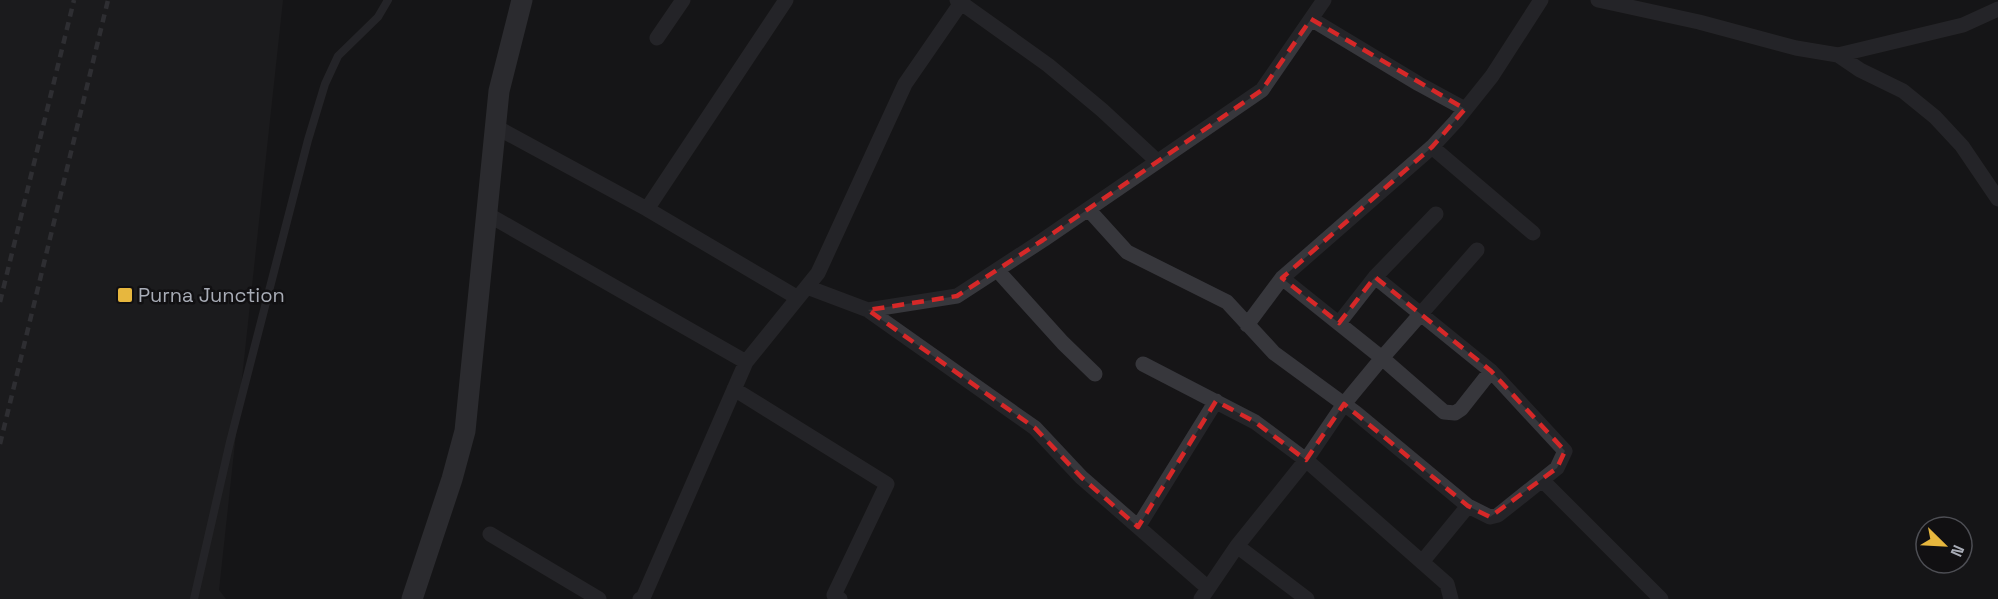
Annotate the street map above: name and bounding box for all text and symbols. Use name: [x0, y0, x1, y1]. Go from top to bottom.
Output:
place label: Purna Junction: [138, 282, 285, 308]
marker: Purna Junction: [116, 286, 134, 304]
north arrow: [1914, 515, 1974, 575]
text: N: [1945, 542, 1969, 560]

